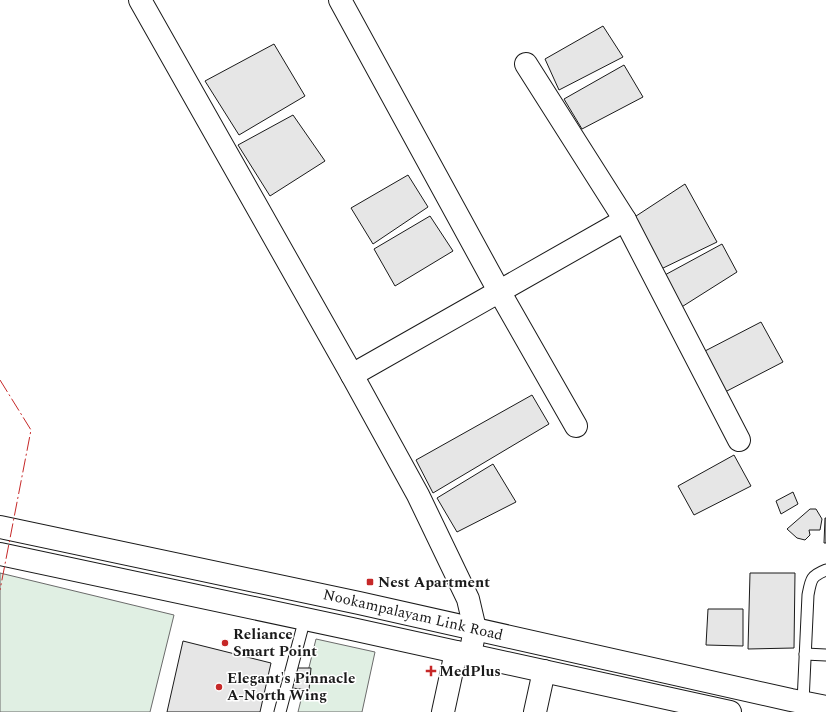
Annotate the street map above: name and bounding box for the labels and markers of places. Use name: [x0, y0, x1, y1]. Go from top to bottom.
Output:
place label: Nest Apartment: [378, 571, 490, 594]
marker: Nest Apartment: [365, 577, 375, 587]
place label: Reliance Smart Point: [233, 623, 317, 663]
marker: Reliance Smart Point: [220, 638, 230, 648]
place label: MedPlus: [439, 660, 501, 683]
marker: MedPlus: [426, 666, 436, 676]
place label: Elegant's Pinnacle A-North Wing: [227, 667, 355, 707]
marker: Elegant's Pinnacle A-North Wing: [214, 682, 224, 692]

